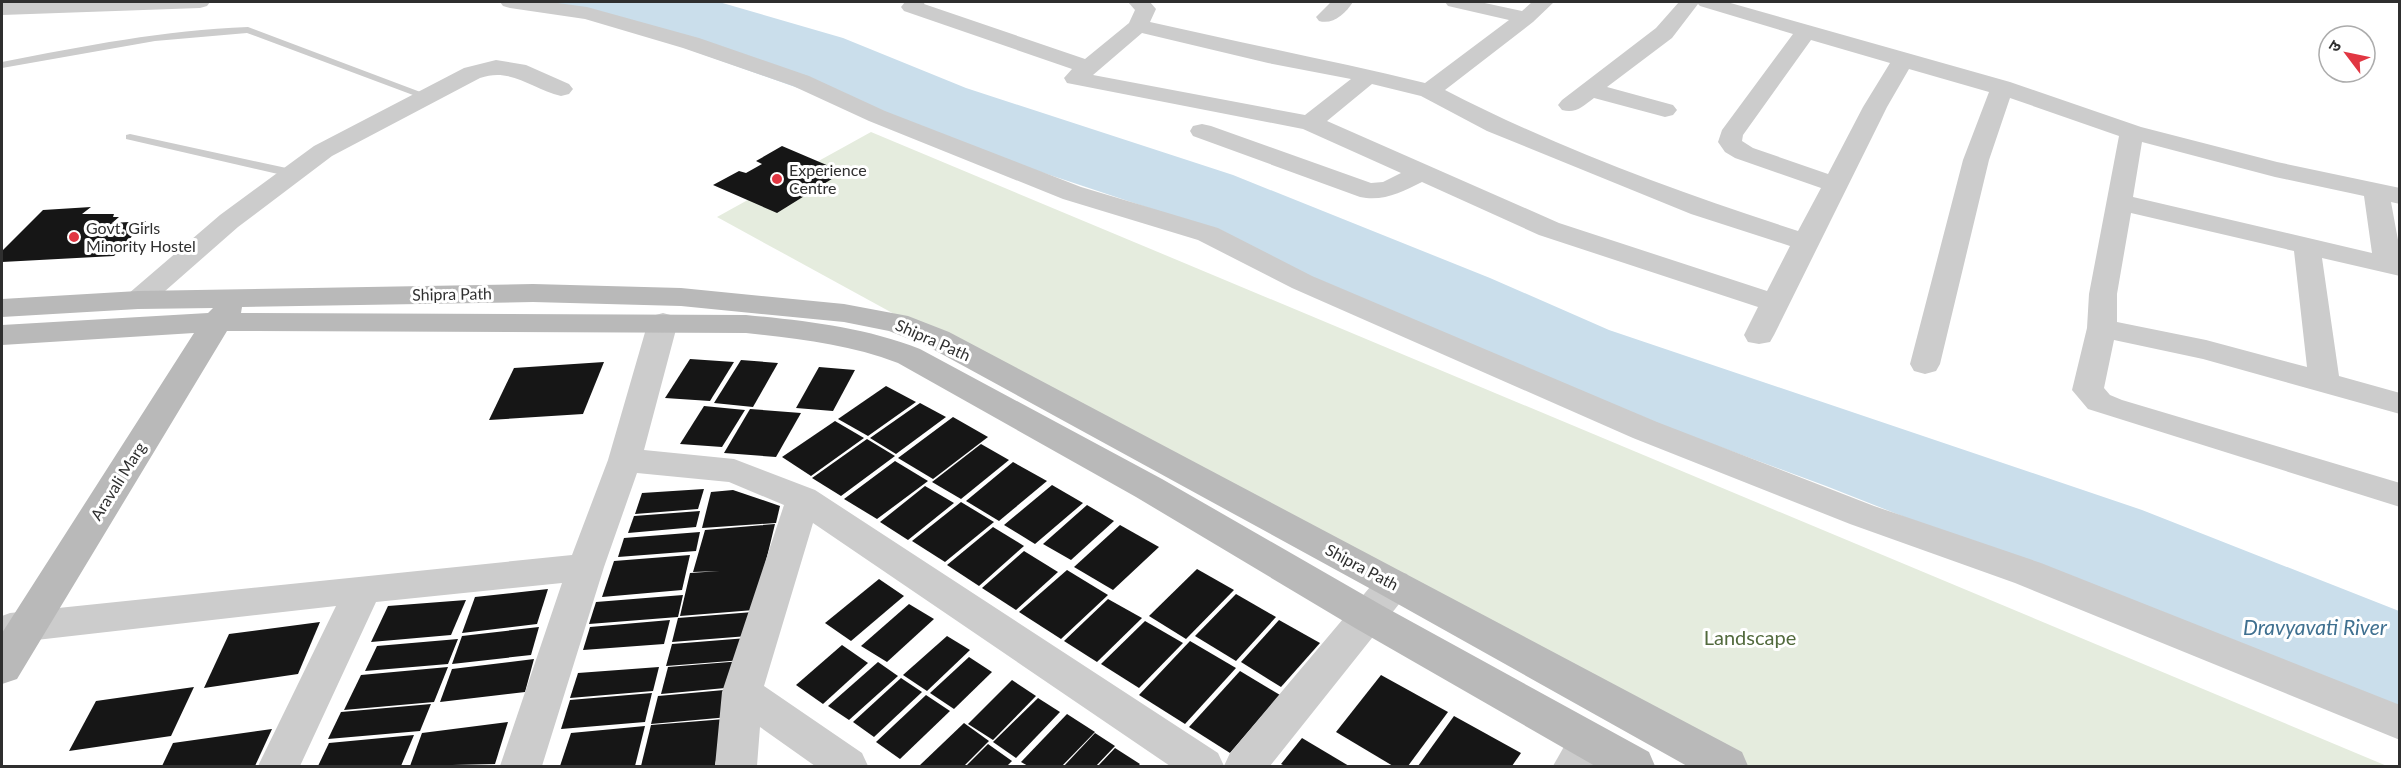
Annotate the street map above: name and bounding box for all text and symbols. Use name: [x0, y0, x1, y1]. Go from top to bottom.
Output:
north arrow: [2317, 24, 2377, 84]
text: उ: [2323, 36, 2345, 55]
place label: Experience Centre: [789, 160, 867, 197]
marker: Experience Centre: [770, 172, 784, 186]
place label: Govt. Girls Minority Hostel: [86, 218, 196, 255]
marker: Govt. Girls Minority Hostel: [67, 230, 81, 244]
street label: Shipra Path: [412, 283, 492, 304]
street label: Shipra Path: [893, 315, 974, 364]
street label: Aravali Marg: [86, 438, 149, 523]
street label: Shipra Path: [1323, 539, 1402, 594]
water label: Dravyavati River: [2243, 614, 2388, 639]
park label: Landscape: [1704, 625, 1796, 649]

